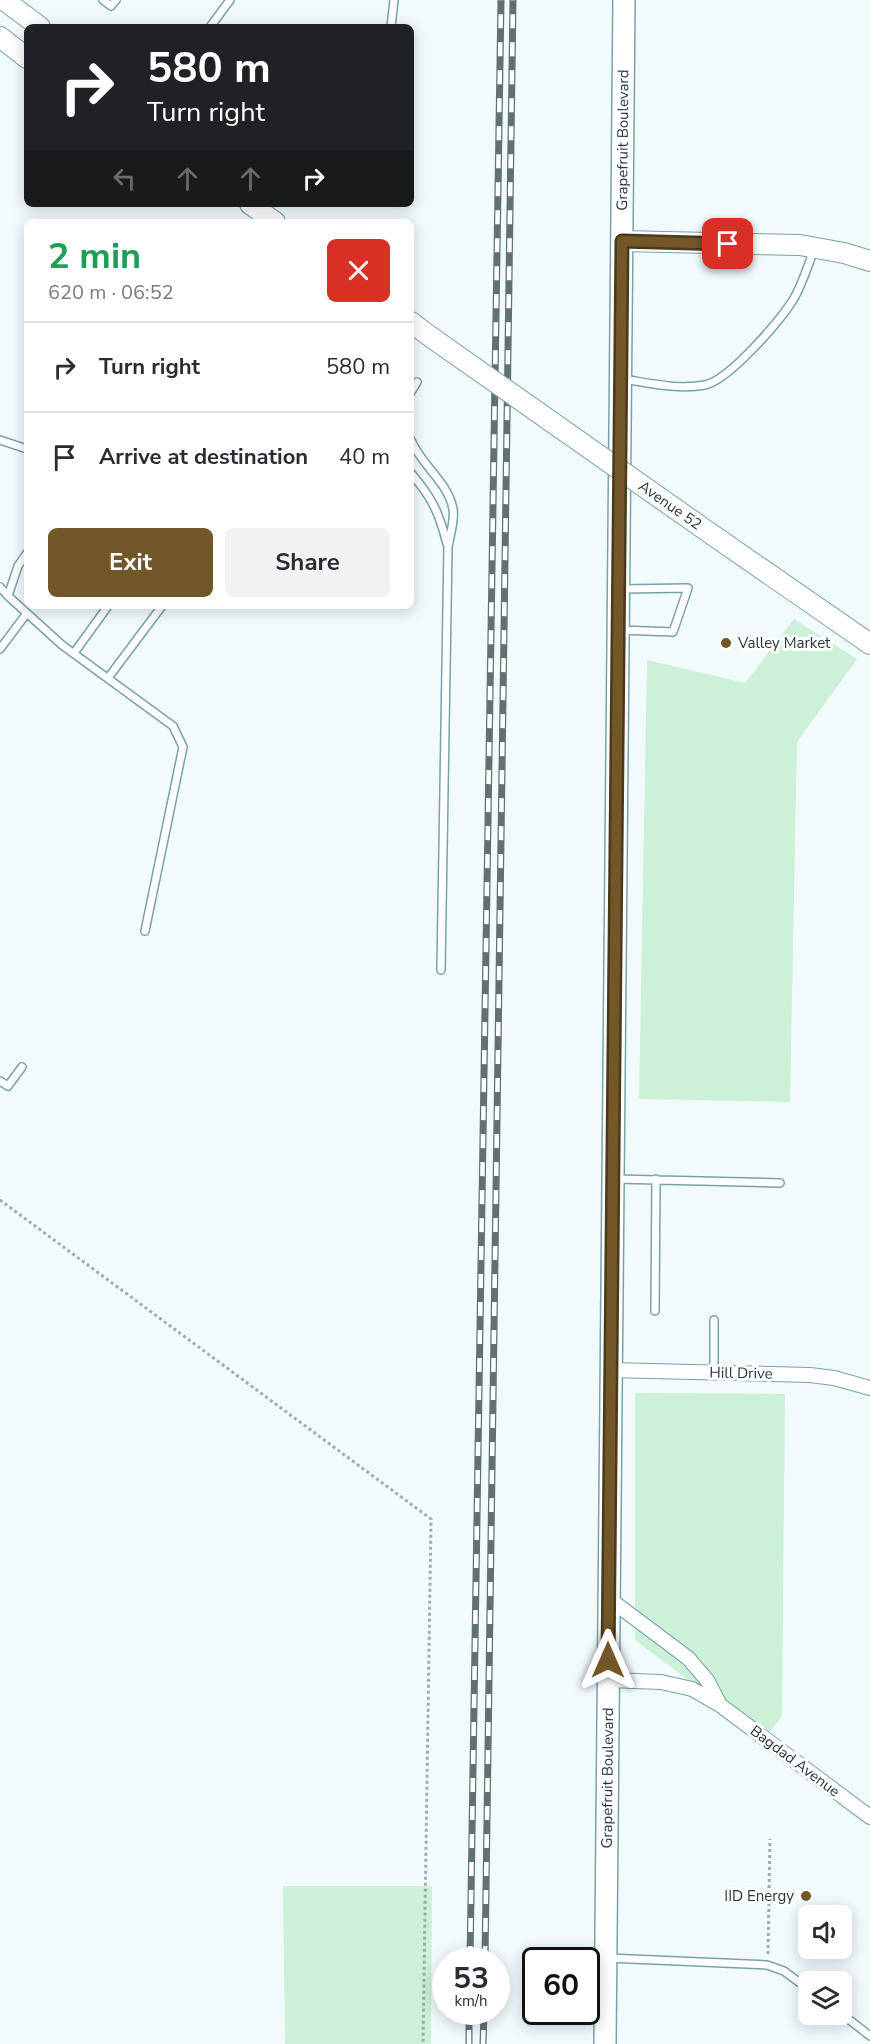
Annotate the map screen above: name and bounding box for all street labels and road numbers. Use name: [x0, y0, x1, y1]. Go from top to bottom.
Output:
street label: Grapefruit Boulevard: [612, 69, 633, 211]
street label: Avenue 52: [635, 476, 706, 534]
street label: Hill Drive: [709, 1362, 773, 1384]
street label: Grapefruit Boulevard: [597, 1707, 618, 1849]
street label: Bagdad Avenue: [746, 1721, 844, 1801]

